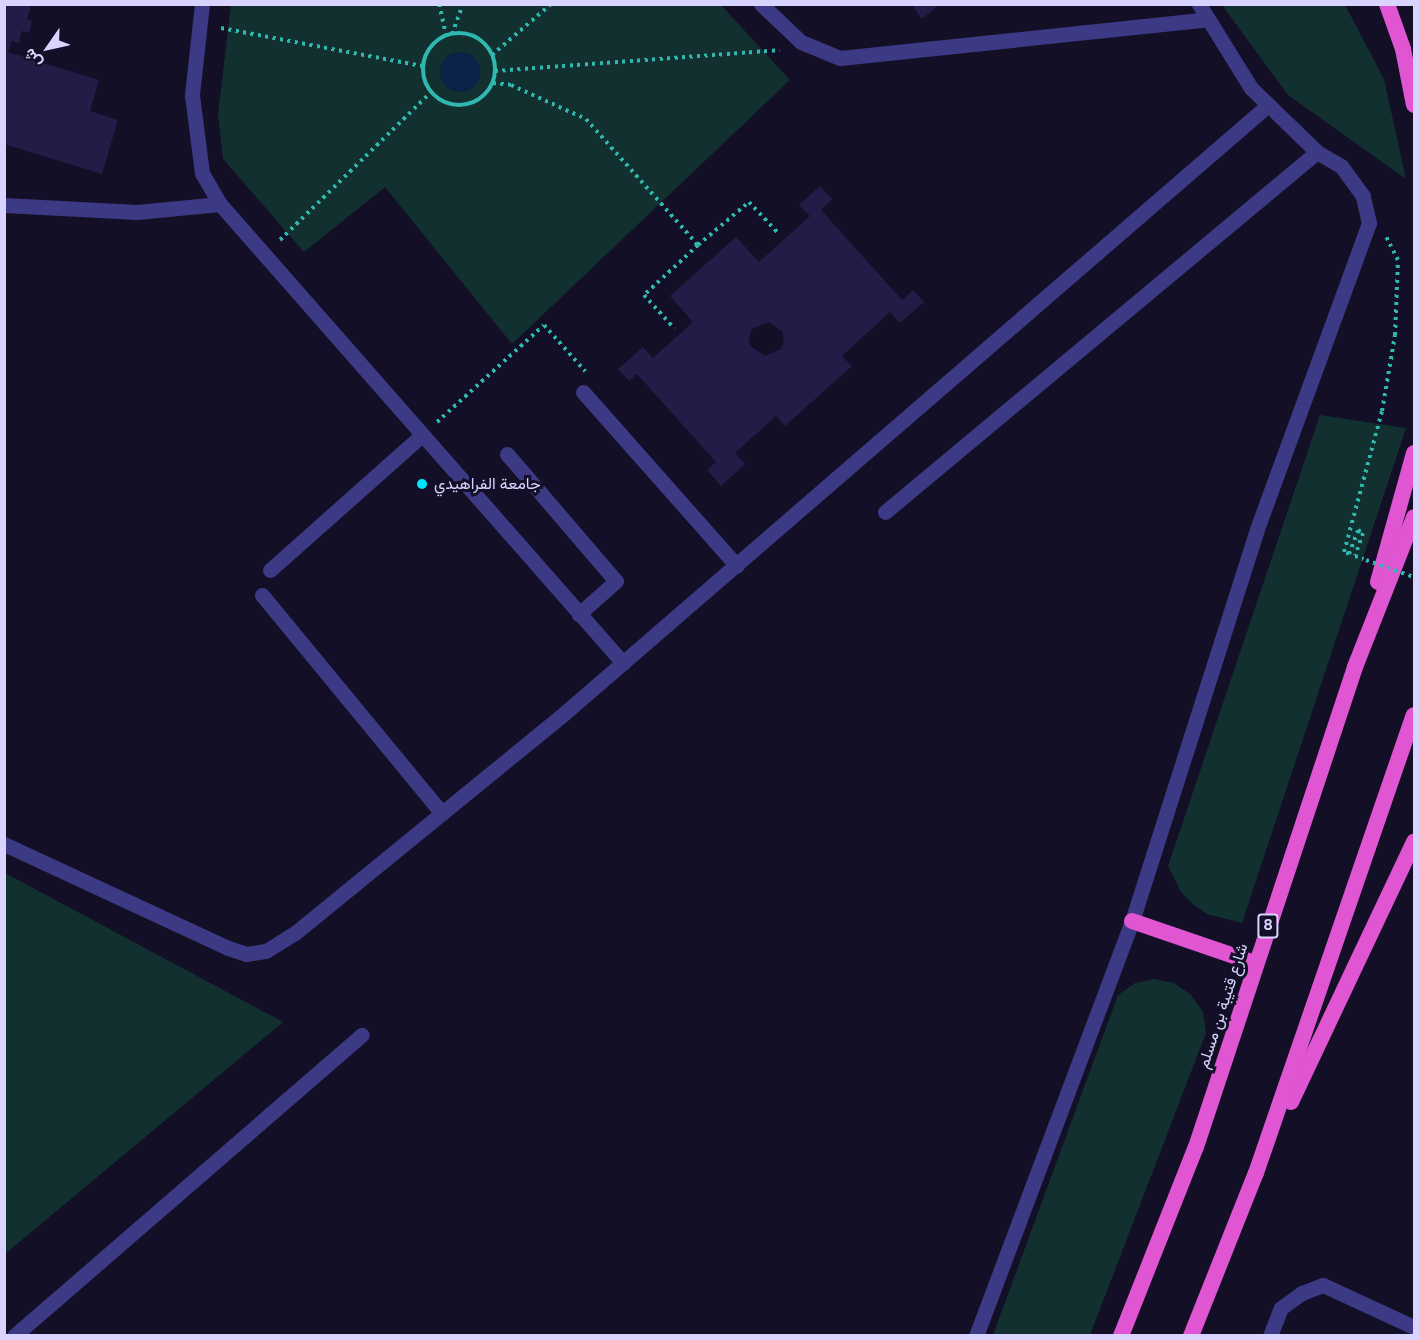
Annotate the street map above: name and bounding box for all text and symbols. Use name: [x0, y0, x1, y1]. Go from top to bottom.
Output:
north arrow: [18, 18, 78, 78]
text: ش: [19, 45, 46, 72]
place label: جامعة الفراهيدي: [434, 474, 541, 494]
marker: جامعة الفراهيدي: [415, 477, 429, 491]
road number: 8: [1256, 914, 1280, 938]
street label: شارع قتيبة بن مسلم: [1194, 941, 1252, 1071]

